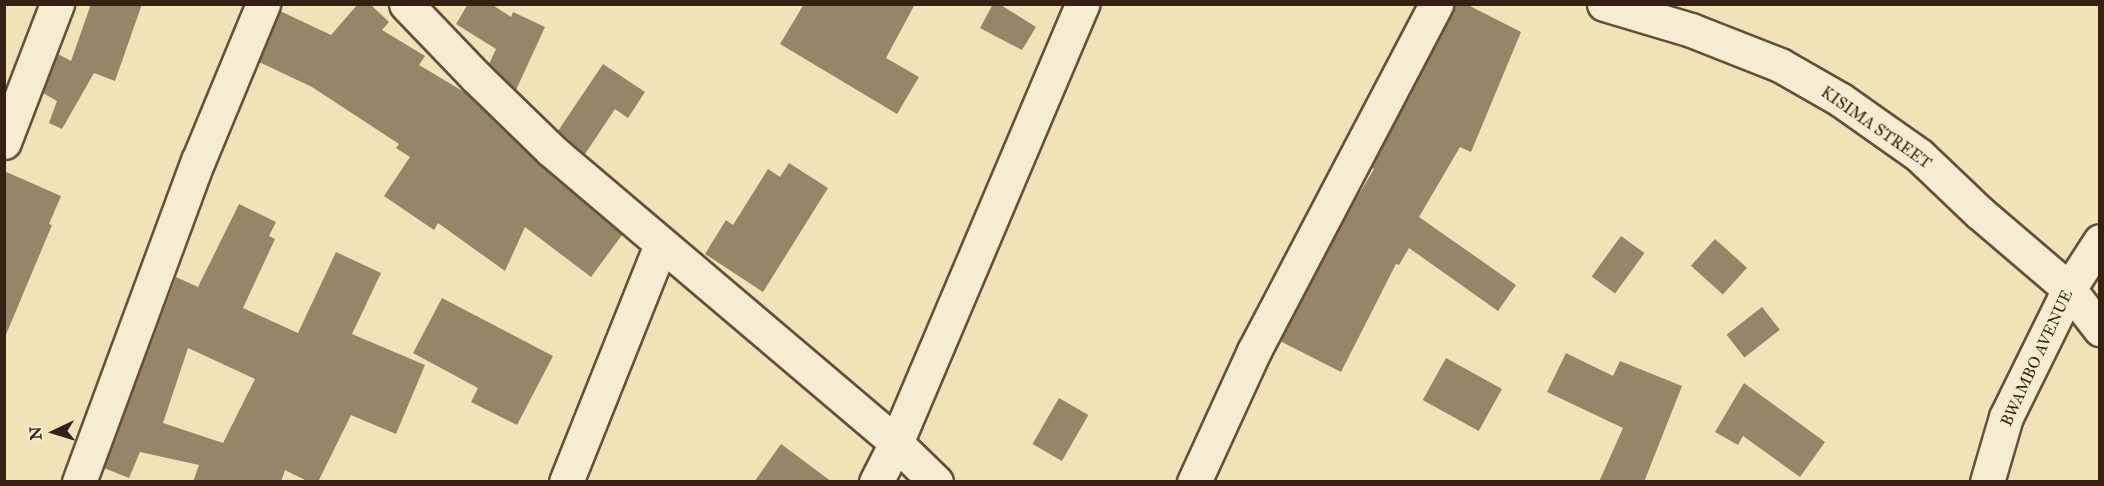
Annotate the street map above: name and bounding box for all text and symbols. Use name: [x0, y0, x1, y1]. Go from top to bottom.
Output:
street label: KISIMA STREET: [1817, 83, 1935, 173]
street label: BWAMBO AVENUE: [1997, 287, 2077, 429]
north arrow: [24, 402, 84, 462]
text: N: [26, 426, 45, 441]

